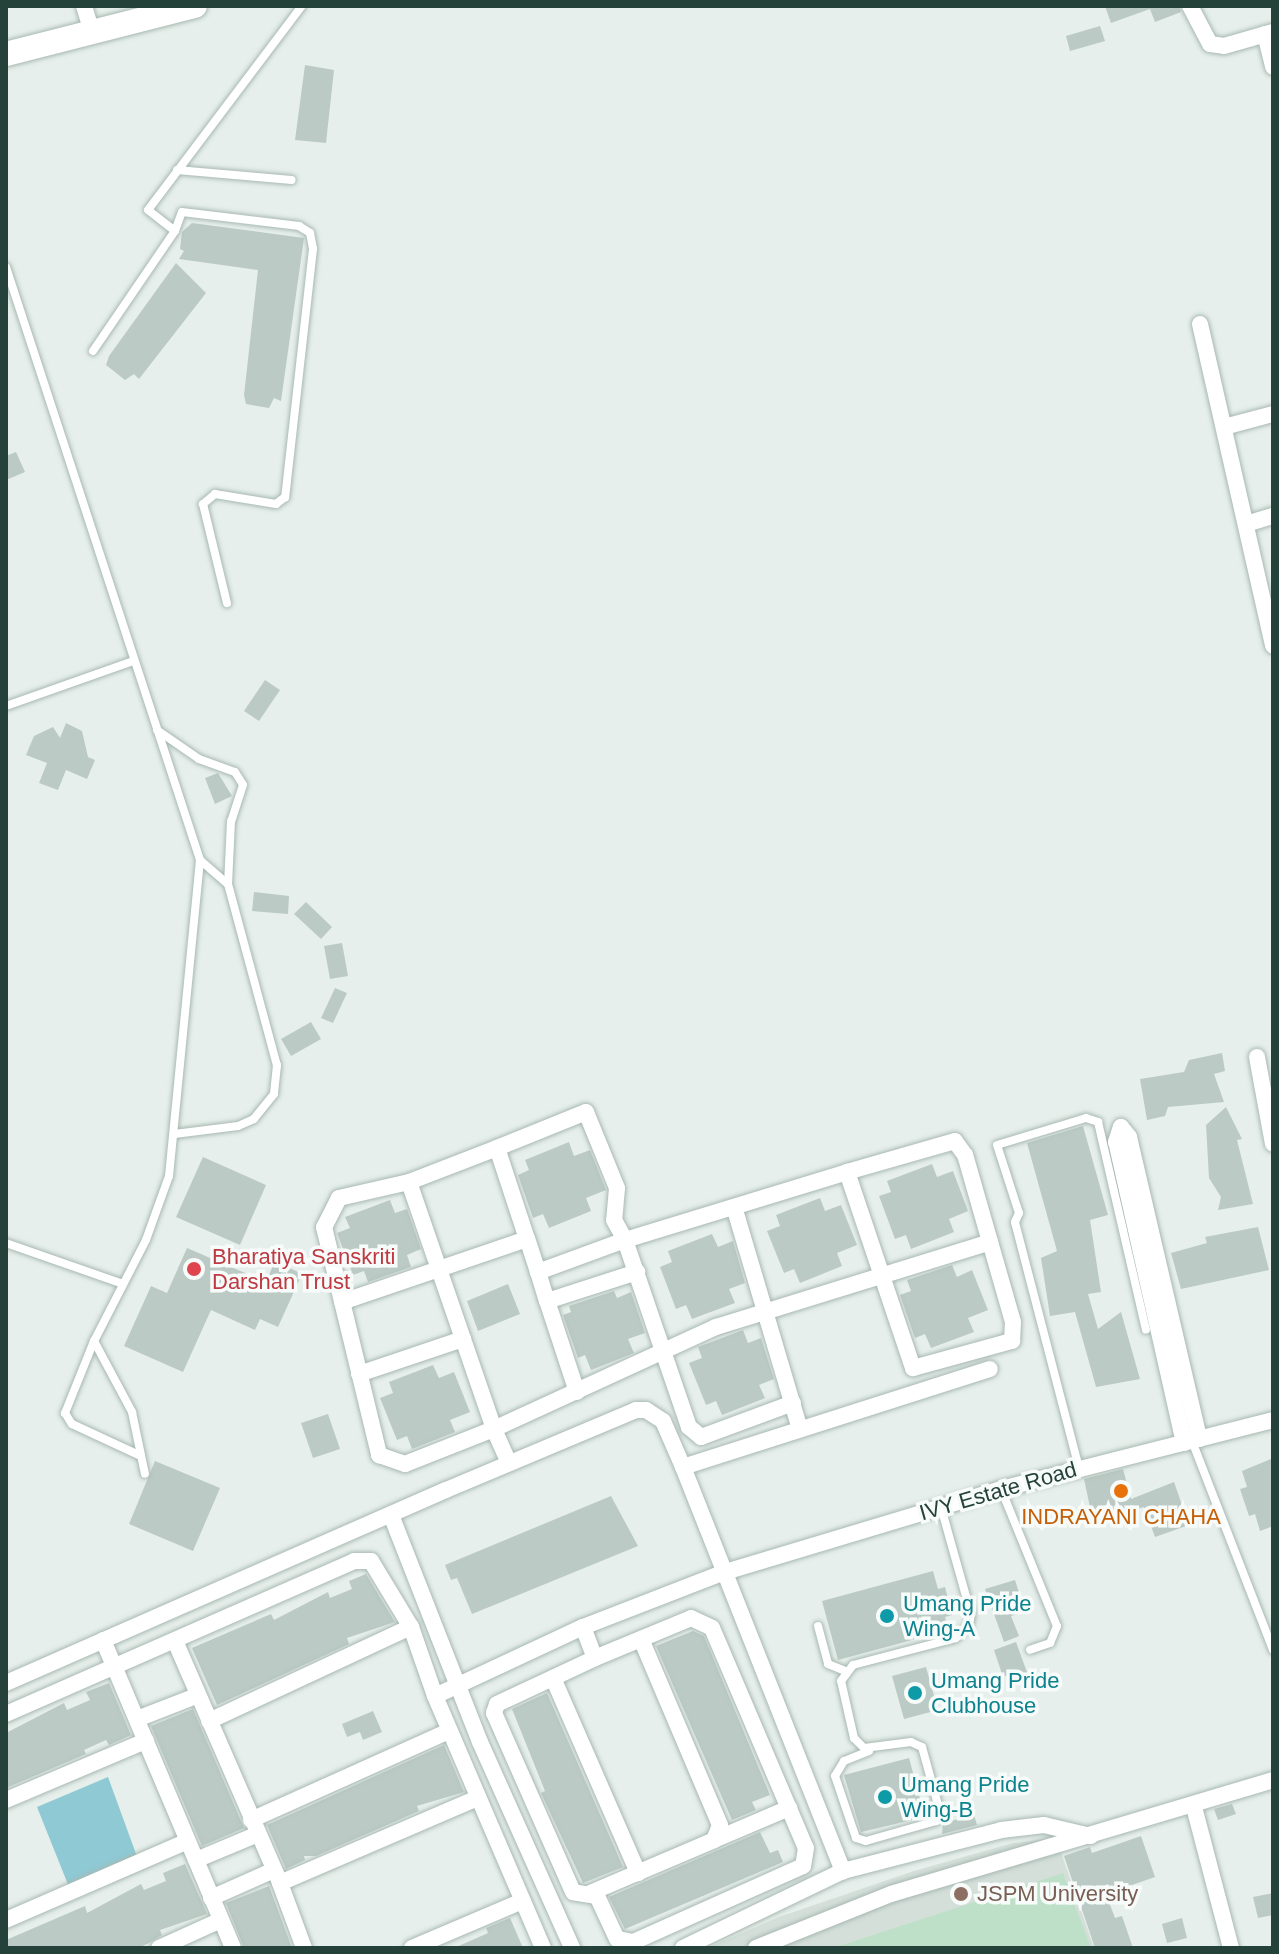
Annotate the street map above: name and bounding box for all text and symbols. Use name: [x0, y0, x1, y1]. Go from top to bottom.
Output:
place label: Bharatiya Sanskriti Darshan Trust: [212, 1243, 395, 1294]
marker: Bharatiya Sanskriti Darshan Trust: [183, 1258, 205, 1280]
street label: IVY Estate Road: [916, 1456, 1080, 1526]
marker: INDRAYANI CHAHA: [1112, 1482, 1130, 1500]
place label: INDRAYANI CHAHA: [1021, 1504, 1221, 1530]
place label: Umang Pride Wing-A: [903, 1590, 1031, 1642]
marker: Umang Pride Wing-A: [878, 1607, 896, 1625]
place label: Umang Pride Clubhouse: [931, 1667, 1059, 1718]
marker: Umang Pride Clubhouse: [906, 1684, 924, 1702]
place label: Umang Pride Wing-B: [901, 1771, 1029, 1822]
marker: Umang Pride Wing-B: [876, 1788, 894, 1806]
place label: JSPM University: [977, 1881, 1138, 1907]
marker: JSPM University: [952, 1885, 970, 1903]

